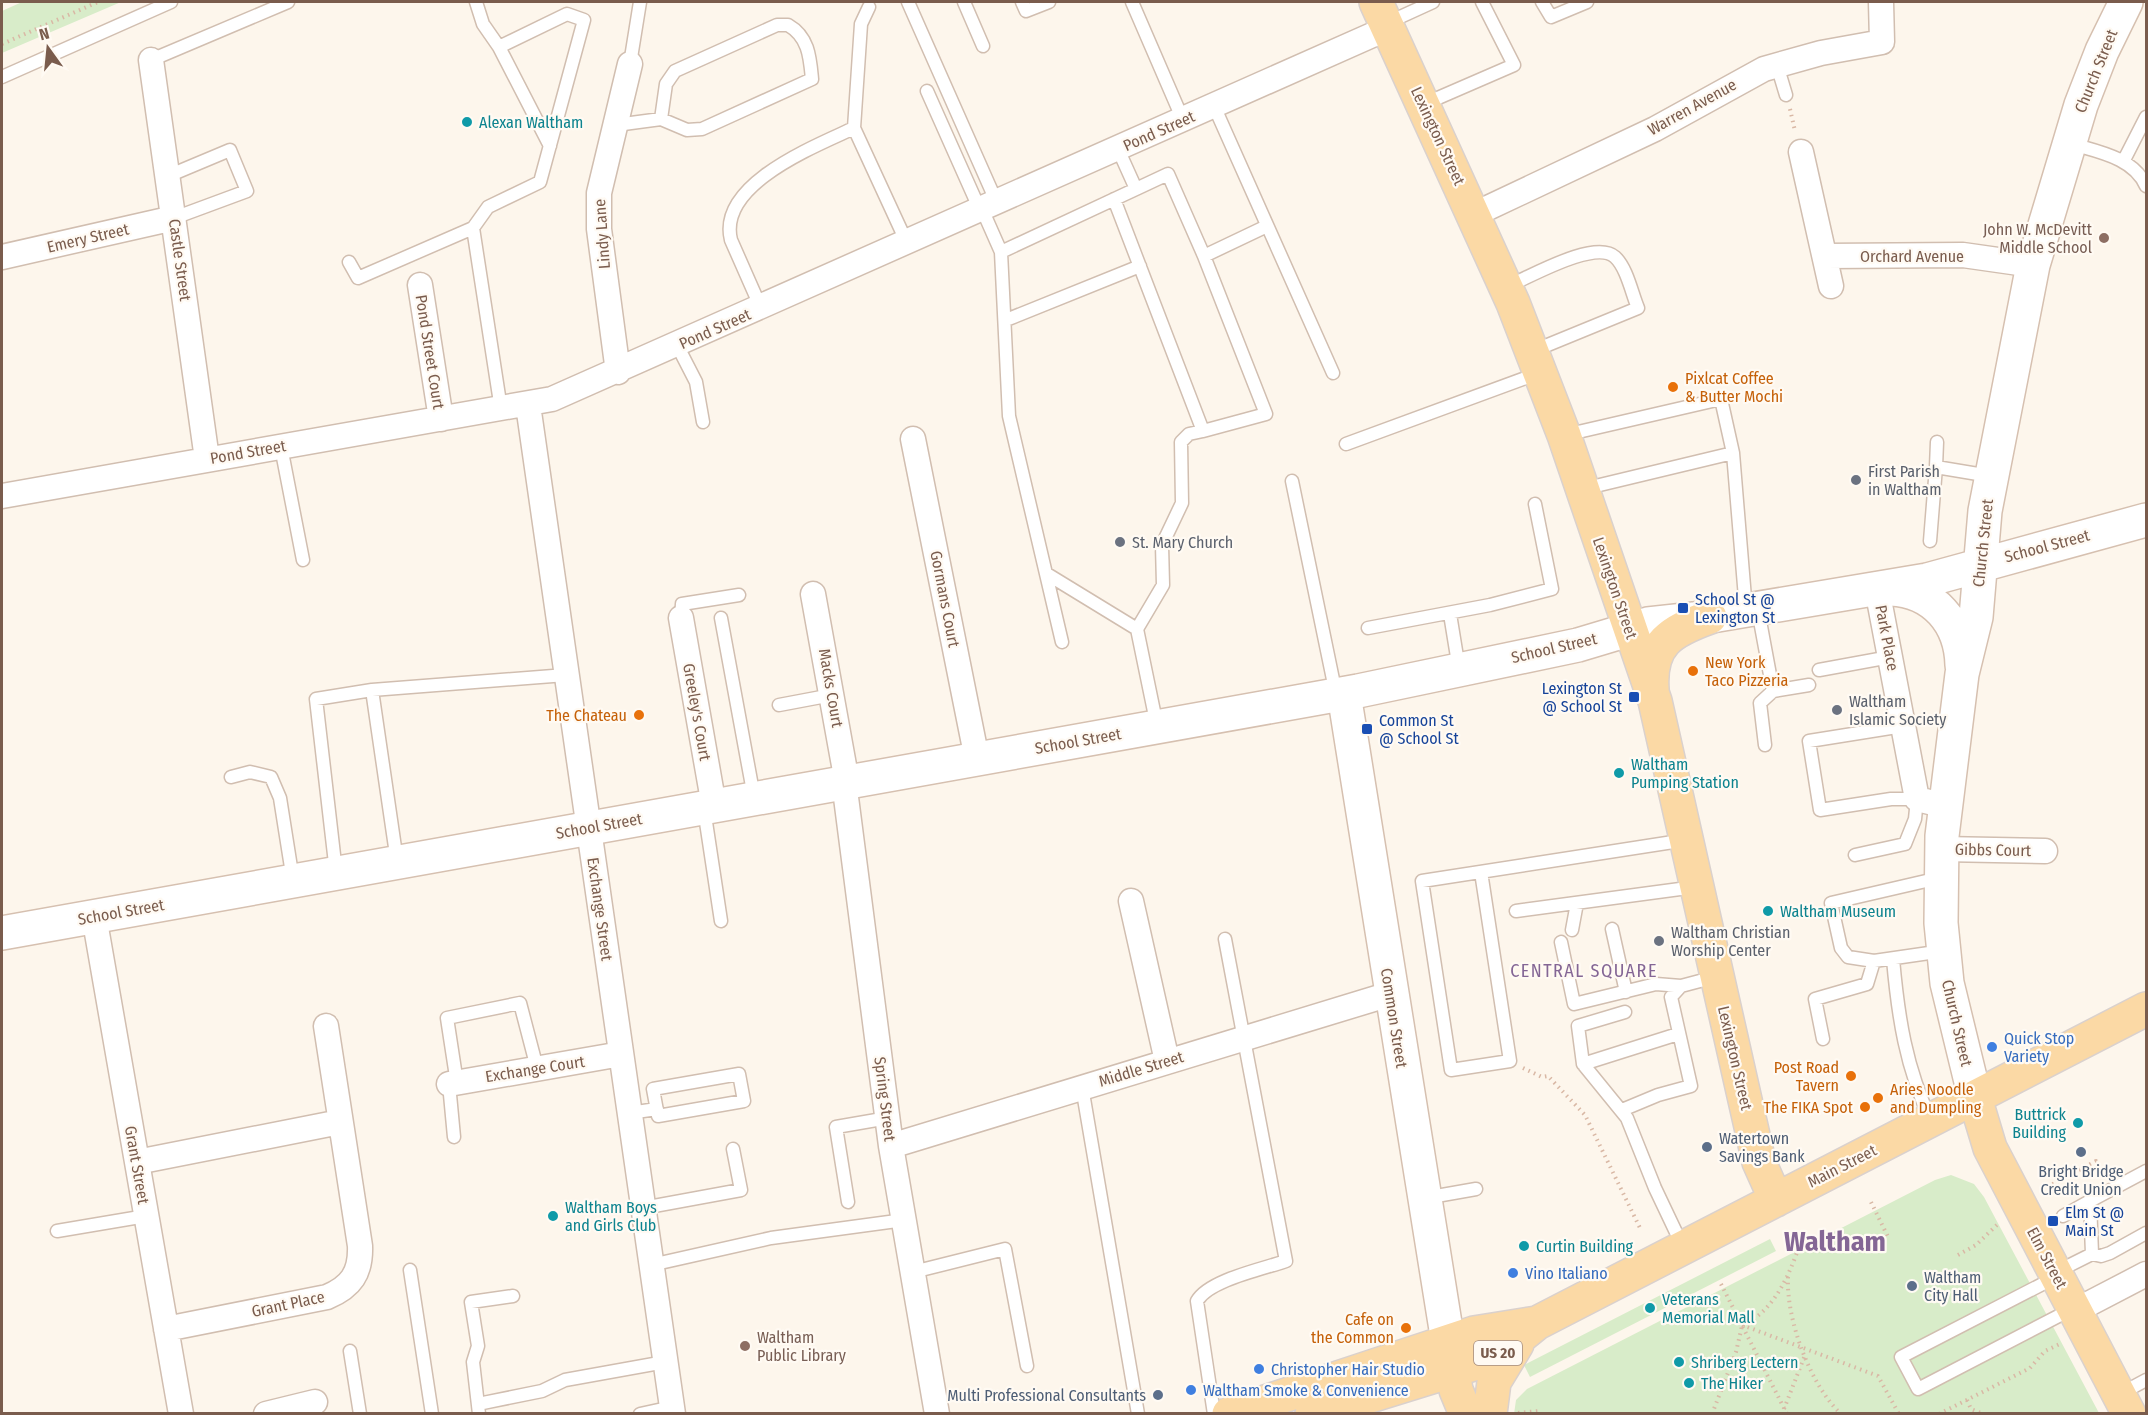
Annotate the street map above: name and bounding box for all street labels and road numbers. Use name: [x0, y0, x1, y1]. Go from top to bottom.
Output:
street label: Church Street: [2071, 26, 2122, 115]
street label: Warren Avenue: [1644, 75, 1740, 139]
street label: Lexington Street: [1407, 84, 1469, 189]
street label: Pond Street: [1120, 106, 1198, 155]
street label: Lindy Lane: [590, 198, 614, 270]
street label: Castle Street: [165, 218, 195, 303]
street label: Emery Street: [45, 219, 131, 257]
street label: Orchard Avenue: [1860, 247, 1964, 266]
street label: Pond Street Court: [412, 293, 449, 411]
street label: Pond Street: [676, 304, 754, 353]
street label: Pond Street: [209, 436, 288, 468]
street label: Church Street: [1969, 497, 1997, 588]
street label: School Street: [2002, 525, 2092, 566]
street label: Lexington Street: [1589, 535, 1642, 642]
street label: Gormans Court: [926, 549, 964, 650]
street label: Park Place: [1871, 603, 1903, 673]
street label: School Street: [1509, 629, 1599, 667]
street label: Macks Court: [815, 647, 847, 730]
street label: Greeley's Court: [679, 662, 715, 763]
street label: School Street: [1033, 724, 1123, 758]
street label: School Street: [554, 809, 644, 843]
street label: Gibbs Court: [1955, 840, 2032, 860]
street label: Exchange Street: [583, 856, 617, 963]
street label: School Street: [76, 895, 166, 929]
street label: Common Street: [1377, 967, 1411, 1070]
street label: Church Street: [1938, 978, 1976, 1069]
street label: Lexington Street: [1714, 1004, 1756, 1113]
street label: Middle Street: [1096, 1047, 1186, 1091]
street label: Exchange Court: [484, 1052, 587, 1086]
street label: Spring Street: [870, 1056, 900, 1143]
street label: Grant Street: [121, 1125, 153, 1206]
street label: Main Street: [1804, 1140, 1880, 1191]
street label: Elm Street: [2023, 1224, 2071, 1293]
street label: Grant Place: [250, 1287, 326, 1321]
road number: US 20: [1474, 1341, 1522, 1365]

